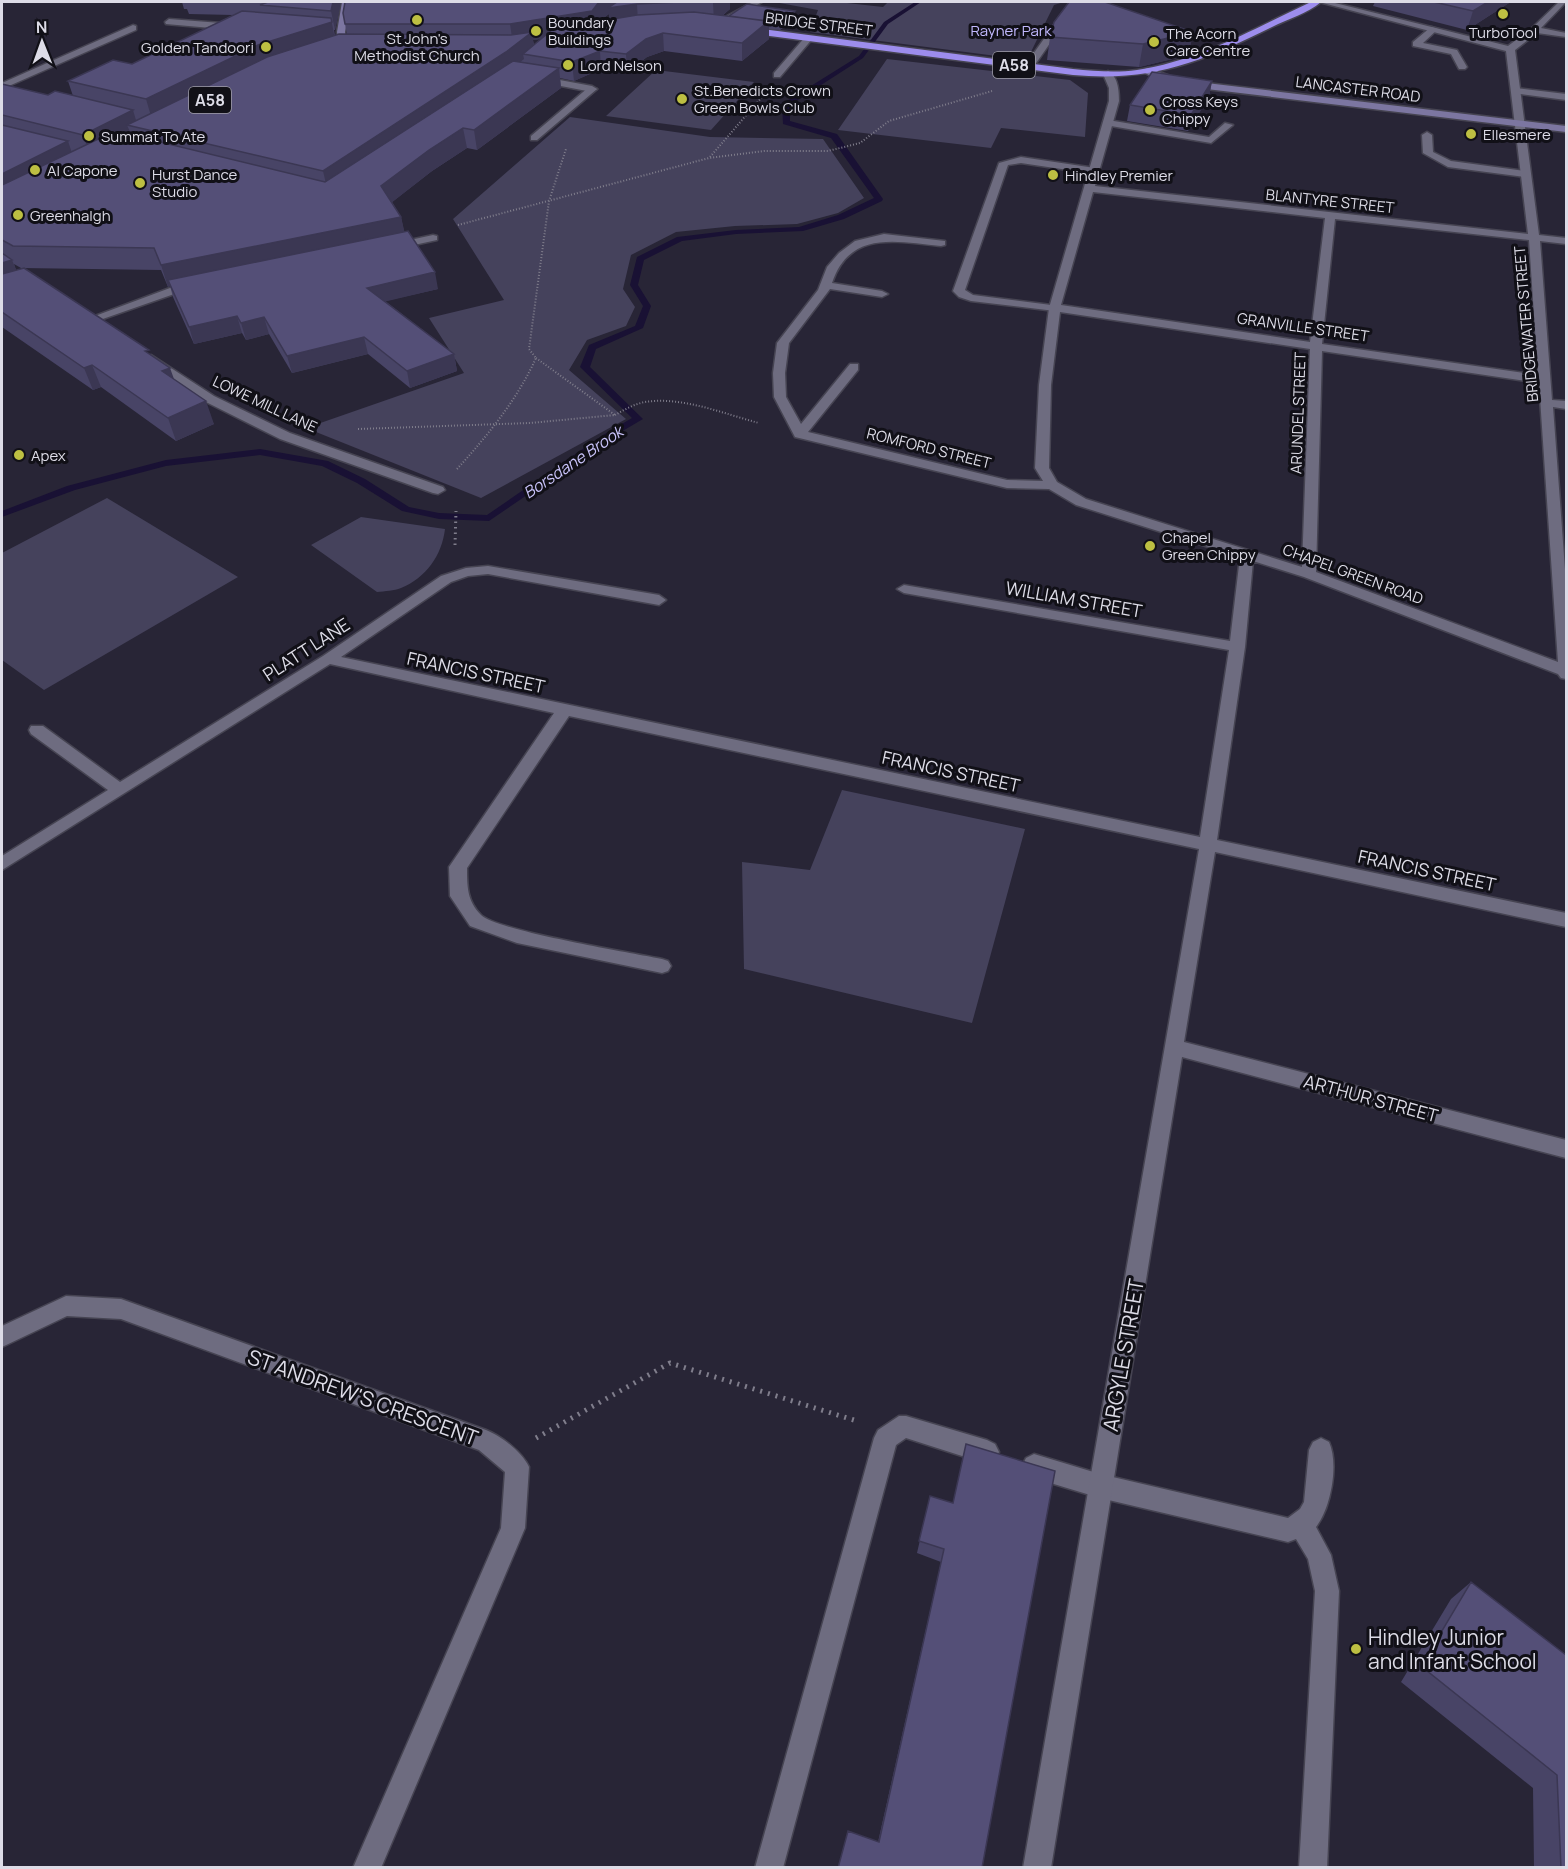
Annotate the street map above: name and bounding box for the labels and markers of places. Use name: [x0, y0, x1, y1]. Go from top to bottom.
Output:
marker: TurboTool: [1496, 7, 1510, 21]
place label: Boundary Buildings: [548, 12, 614, 50]
marker: St John's Methodist Church: [410, 13, 424, 27]
place label: TurboTool: [1469, 22, 1537, 43]
place label: The Acorn Care Centre: [1166, 23, 1251, 61]
marker: Boundary Buildings: [529, 24, 543, 38]
place label: St John's Methodist Church: [354, 28, 480, 66]
marker: The Acorn Care Centre: [1147, 35, 1161, 49]
place label: Golden Tandoori: [141, 37, 254, 58]
marker: Golden Tandoori: [259, 40, 273, 54]
place label: Lord Nelson: [580, 55, 662, 76]
marker: Lord Nelson: [561, 58, 575, 72]
place label: St.Benedicts Crown Green Bowls Club: [694, 80, 831, 118]
place label: Cross Keys Chippy: [1162, 91, 1238, 129]
marker: St.Benedicts Crown Green Bowls Club: [675, 92, 689, 106]
marker: Cross Keys Chippy: [1143, 103, 1157, 117]
place label: Ellesmere: [1483, 124, 1551, 145]
place label: Summat To Ate: [101, 126, 205, 147]
marker: Ellesmere: [1464, 127, 1478, 141]
marker: Summat To Ate: [82, 129, 96, 143]
place label: Al Capone: [47, 160, 118, 181]
marker: Al Capone: [28, 163, 42, 177]
place label: Hurst Dance Studio: [152, 164, 238, 202]
place label: Hindley Premier: [1065, 165, 1173, 186]
marker: Hindley Premier: [1046, 168, 1060, 182]
marker: Hurst Dance Studio: [133, 176, 147, 190]
place label: Greenhalgh: [30, 205, 111, 226]
marker: Greenhalgh: [11, 208, 25, 222]
place label: Apex: [31, 445, 66, 466]
marker: Apex: [12, 448, 26, 462]
place label: Chapel Green Chippy: [1162, 527, 1256, 565]
marker: Chapel Green Chippy: [1143, 539, 1157, 553]
place label: Hindley Junior and Infant School: [1368, 1623, 1537, 1675]
marker: Hindley Junior and Infant School: [1349, 1642, 1363, 1656]

